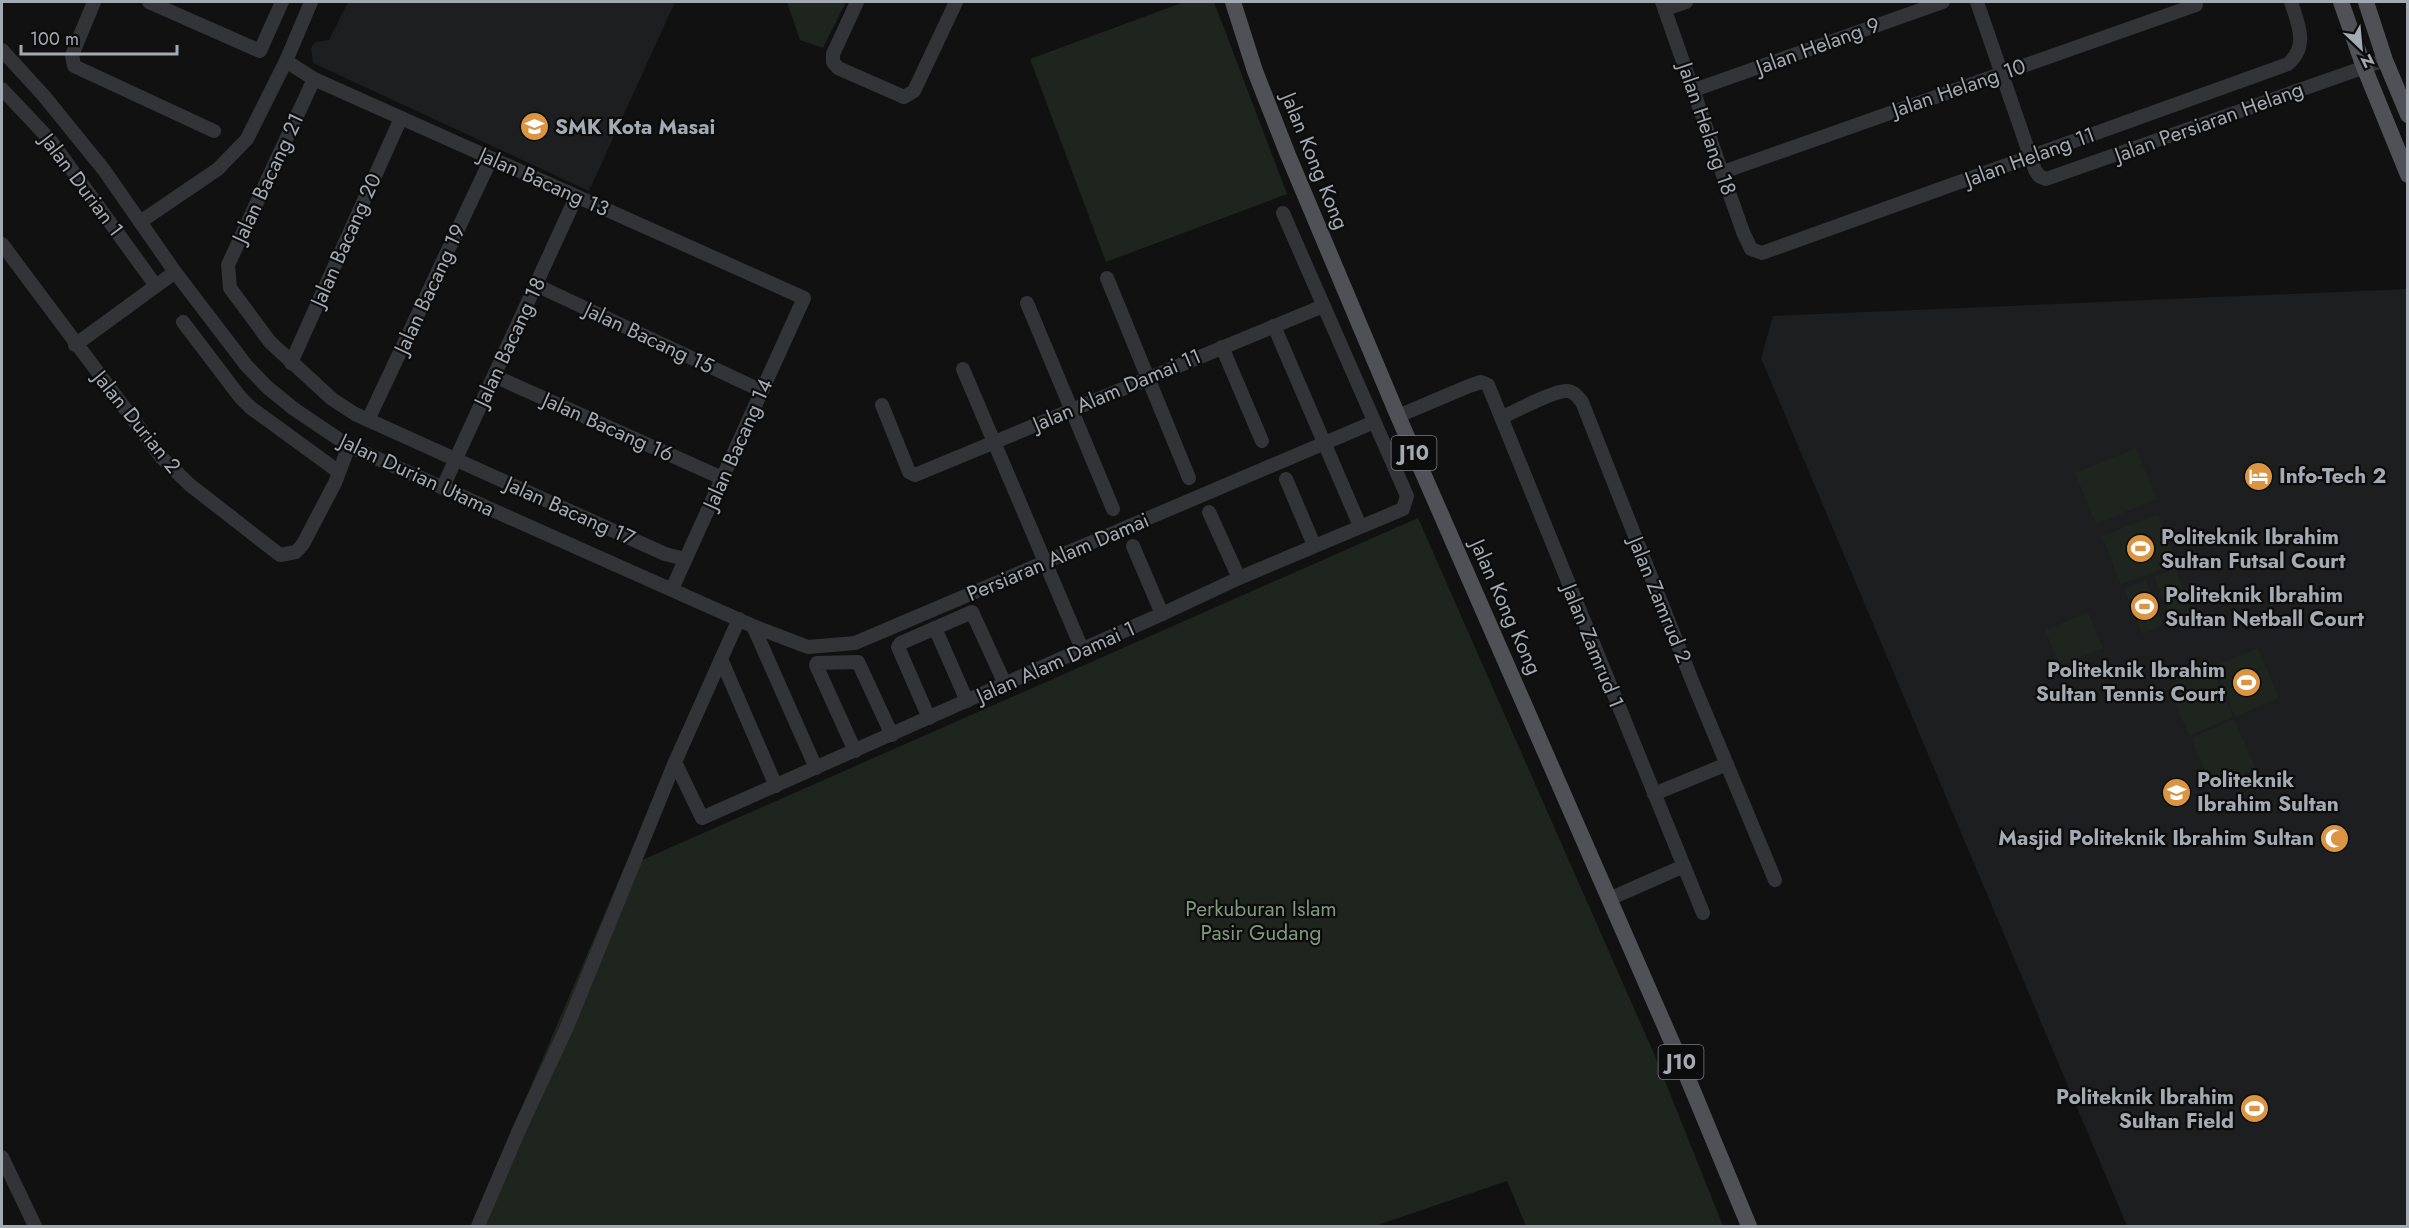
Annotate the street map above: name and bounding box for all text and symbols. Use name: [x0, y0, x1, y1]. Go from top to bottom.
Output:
street label: Jalan Helang 9: [1749, 10, 1884, 83]
scale bar: [21, 18, 177, 56]
north arrow: [2331, 18, 2391, 78]
text: 100 m: [30, 26, 79, 52]
text: N: [2357, 48, 2378, 74]
street label: Jalan Helang 10: [1885, 51, 2030, 126]
street label: Jalan Helang 18: [1669, 56, 1744, 199]
street label: Jalan Persiaran Helang: [2108, 74, 2307, 171]
street label: Jalan Kong Kong: [1273, 85, 1356, 234]
street label: Jalan Bacang 21: [224, 108, 311, 251]
school or university icon: SMK Kota Masai: [518, 111, 550, 143]
place label: SMK Kota Masai: [555, 112, 715, 142]
street label: Jalan Helang 11: [1958, 120, 2099, 195]
street label: Jalan Durian 1: [31, 125, 131, 243]
street label: Jalan Bacang 13: [471, 139, 614, 224]
street label: Jalan Bacang 20: [302, 168, 389, 314]
street label: Jalan Bacang 19: [386, 219, 473, 362]
street label: Jalan Bacang 18: [466, 272, 553, 414]
street label: Jalan Bacang 15: [577, 294, 719, 381]
street label: Jalan Alam Damai 11: [1025, 341, 1206, 440]
street label: Jalan Durian 2: [84, 362, 188, 480]
street label: Jalan Bacang 14: [695, 374, 780, 517]
street label: Jalan Bacang 16: [535, 384, 678, 469]
street label: Jalan Durian Utama: [332, 425, 499, 524]
road number: J10: [1392, 436, 1436, 470]
hotel icon: Info-Tech 2: [2242, 460, 2274, 492]
place label: Info-Tech 2: [2279, 461, 2386, 491]
street label: Jalan Bacang 17: [498, 468, 640, 553]
street label: Persiaran Alam Damai: [962, 505, 1154, 609]
place label: Politeknik Ibrahim Sultan Futsal Court: [2161, 522, 2346, 576]
street label: Jalan Zamrud 2: [1620, 530, 1699, 668]
street label: Jalan Kong Kong: [1462, 532, 1549, 679]
sports icon: Politeknik Ibrahim Sultan Futsal Court: [2124, 533, 2156, 565]
street label: Jalan Zamrud 1: [1553, 577, 1631, 712]
place label: Politeknik Ibrahim Sultan Netball Court: [2165, 580, 2364, 634]
sports icon: Politeknik Ibrahim Sultan Netball Court: [2128, 591, 2160, 623]
street label: Jalan Alam Damai 1: [969, 614, 1140, 712]
place label: Politeknik Ibrahim Sultan Tennis Court: [2036, 655, 2225, 709]
sports icon: Politeknik Ibrahim Sultan Tennis Court: [2230, 666, 2262, 698]
place label: Politeknik Ibrahim Sultan: [2197, 765, 2339, 819]
school or university icon: Politeknik Ibrahim Sultan: [2160, 776, 2192, 808]
mosque icon: Masjid Politeknik Ibrahim Sultan: [2319, 822, 2351, 854]
place label: Masjid Politeknik Ibrahim Sultan: [1998, 823, 2314, 853]
park label: Perkuburan Islam Pasir Gudang: [1185, 894, 1337, 948]
road number: J10: [1658, 1045, 1704, 1079]
place label: Politeknik Ibrahim Sultan Field: [2056, 1082, 2234, 1136]
sports icon: Politeknik Ibrahim Sultan Field: [2239, 1093, 2271, 1125]

